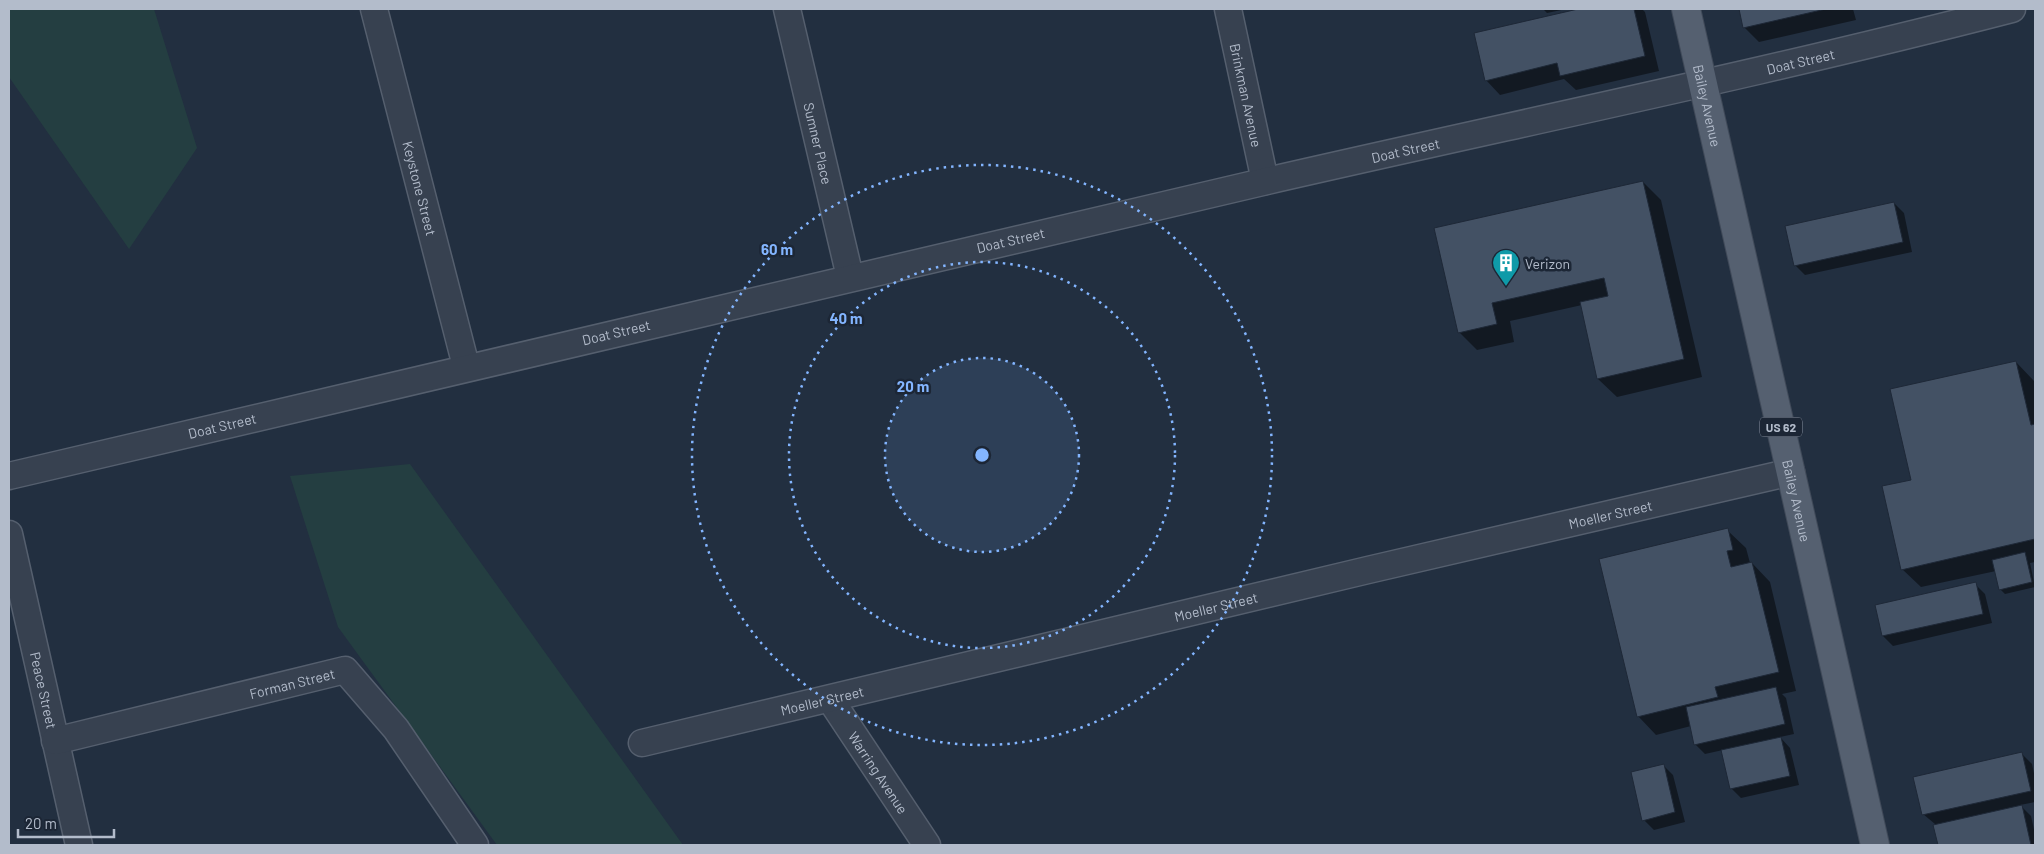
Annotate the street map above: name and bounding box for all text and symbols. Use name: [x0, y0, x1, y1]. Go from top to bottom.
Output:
street label: Brinkman Avenue: [1227, 42, 1266, 148]
street label: Doat Street: [1765, 45, 1836, 77]
street label: Bailey Avenue: [1690, 63, 1725, 148]
street label: Sumner Place: [801, 101, 836, 186]
street label: Doat Street: [1370, 134, 1441, 166]
street label: Keystone Street: [400, 139, 440, 237]
street label: Doat Street: [975, 224, 1046, 256]
text: 60 m: [761, 240, 793, 258]
building icon: Verizon: [1491, 248, 1521, 287]
place label: Verizon: [1525, 255, 1570, 272]
text: 40 m: [829, 309, 863, 327]
street label: Doat Street: [580, 315, 652, 348]
text: 20 m: [897, 377, 929, 395]
street label: Doat Street: [186, 409, 258, 442]
road number: US 62: [1760, 418, 1802, 437]
centre of rings: [973, 446, 991, 464]
street label: Bailey Avenue: [1780, 458, 1815, 543]
street label: Moeller Street: [1567, 496, 1654, 532]
street label: Moeller Street: [1172, 588, 1259, 624]
street label: Peace Street: [27, 650, 61, 730]
street label: Forman Street: [247, 664, 337, 702]
street label: Moeller Street: [779, 682, 865, 718]
street label: Warring Avenue: [845, 728, 912, 817]
scale bar: [18, 806, 114, 838]
text: 20 m: [25, 814, 57, 832]

